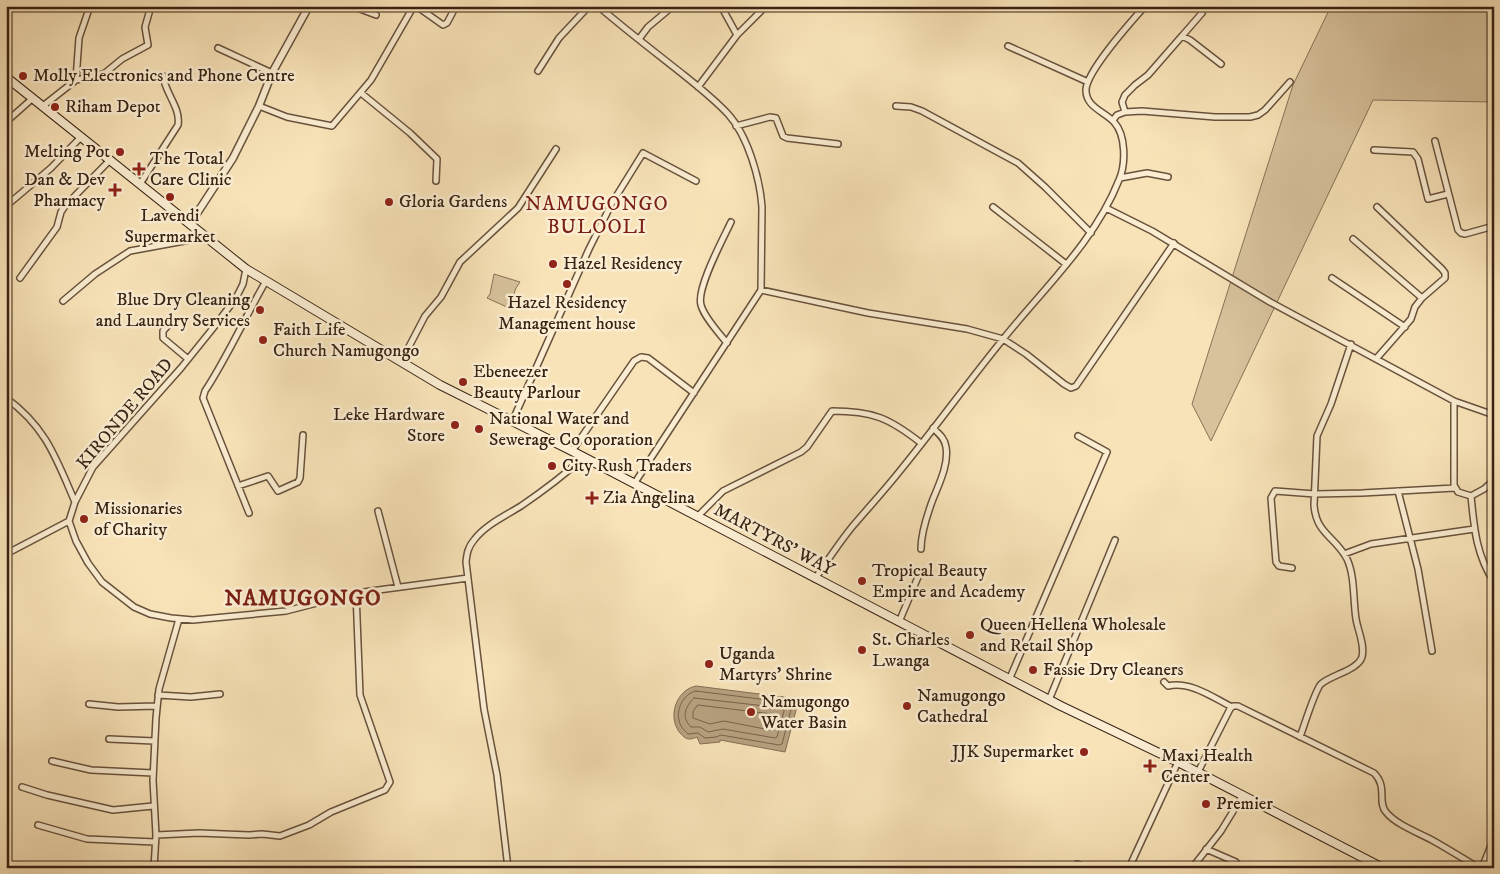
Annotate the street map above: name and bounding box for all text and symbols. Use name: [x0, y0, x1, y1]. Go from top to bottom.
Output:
place label: Molly Electronics and Phone Centre: [33, 65, 295, 87]
marker: Molly Electronics and Phone Centre: [17, 70, 29, 82]
place label: Riham Depot: [65, 96, 161, 118]
marker: Riham Depot: [49, 101, 61, 113]
place label: Melting Pot: [24, 141, 110, 163]
marker: Melting Pot: [114, 146, 126, 158]
place label: The Total Care Clinic: [150, 148, 232, 191]
marker: The Total Care Clinic: [132, 162, 146, 176]
place label: Dan & Dev Pharmacy: [24, 169, 105, 212]
marker: Dan & Dev Pharmacy: [109, 184, 121, 196]
marker: Lavendi Supermarket: [164, 191, 176, 203]
place label: Gloria Gardens: [399, 191, 507, 213]
district label: NAMUGONGO BULOOLI: [525, 192, 669, 240]
marker: Gloria Gardens: [383, 196, 395, 208]
place label: Lavendi Supermarket: [124, 205, 216, 248]
place label: Hazel Residency: [563, 253, 683, 275]
marker: Hazel Residency: [547, 258, 559, 270]
marker: Hazel Residency Management house: [561, 278, 573, 290]
place label: Blue Dry Cleaning and Laundry Services: [96, 289, 250, 332]
place label: Hazel Residency Management house: [498, 292, 636, 335]
marker: Blue Dry Cleaning and Laundry Services: [254, 304, 266, 316]
place label: Faith Life Church Namugongo: [273, 319, 419, 362]
marker: Faith Life Church Namugongo: [257, 334, 269, 346]
street label: KIRONDE ROAD: [72, 354, 178, 474]
place label: Ebeneezer Beauty Parlour: [473, 361, 581, 404]
marker: Ebeneezer Beauty Parlour: [457, 376, 469, 388]
place label: Leke Hardware Store: [333, 404, 445, 447]
place label: National Water and Sewerage Co oporation: [489, 408, 654, 451]
marker: Leke Hardware Store: [449, 419, 461, 431]
marker: National Water and Sewerage Co oporation: [473, 423, 485, 435]
place label: City Rush Traders: [562, 455, 692, 477]
marker: City Rush Traders: [546, 460, 558, 472]
place label: Zia Angelina: [603, 487, 695, 509]
marker: Zia Angelina: [585, 491, 599, 505]
place label: Missionaries of Charity: [94, 498, 182, 541]
street label: MARTYRS' WAY: [710, 499, 839, 581]
marker: Missionaries of Charity: [78, 513, 90, 525]
place label: Tropical Beauty Empire and Academy: [872, 560, 1025, 603]
marker: Tropical Beauty Empire and Academy: [856, 575, 868, 587]
district label: NAMUGONGO: [224, 585, 382, 612]
place label: Queen Hellena Wholesale and Retail Shop: [980, 614, 1166, 657]
place label: St. Charles Lwanga: [872, 629, 950, 672]
marker: Queen Hellena Wholesale and Retail Shop: [964, 629, 976, 641]
place label: Uganda Martyrs' Shrine: [719, 643, 832, 686]
marker: St. Charles Lwanga: [856, 644, 868, 656]
marker: Uganda Martyrs' Shrine: [703, 658, 715, 670]
place label: Fassie Dry Cleaners: [1043, 659, 1184, 681]
marker: Fassie Dry Cleaners: [1027, 664, 1039, 676]
place label: Namugongo Cathedral: [917, 685, 1006, 728]
place label: Namugongo Water Basin: [760, 691, 850, 734]
marker: Namugongo Cathedral: [901, 700, 913, 712]
marker: Namugongo Water Basin: [745, 706, 757, 718]
place label: JJK Supermarket: [950, 741, 1074, 763]
place label: Maxi Health Center: [1161, 745, 1253, 788]
marker: JJK Supermarket: [1078, 746, 1090, 758]
marker: Maxi Health Center: [1143, 759, 1157, 773]
place label: Premier: [1216, 793, 1273, 815]
marker: Premier: [1200, 798, 1212, 810]

